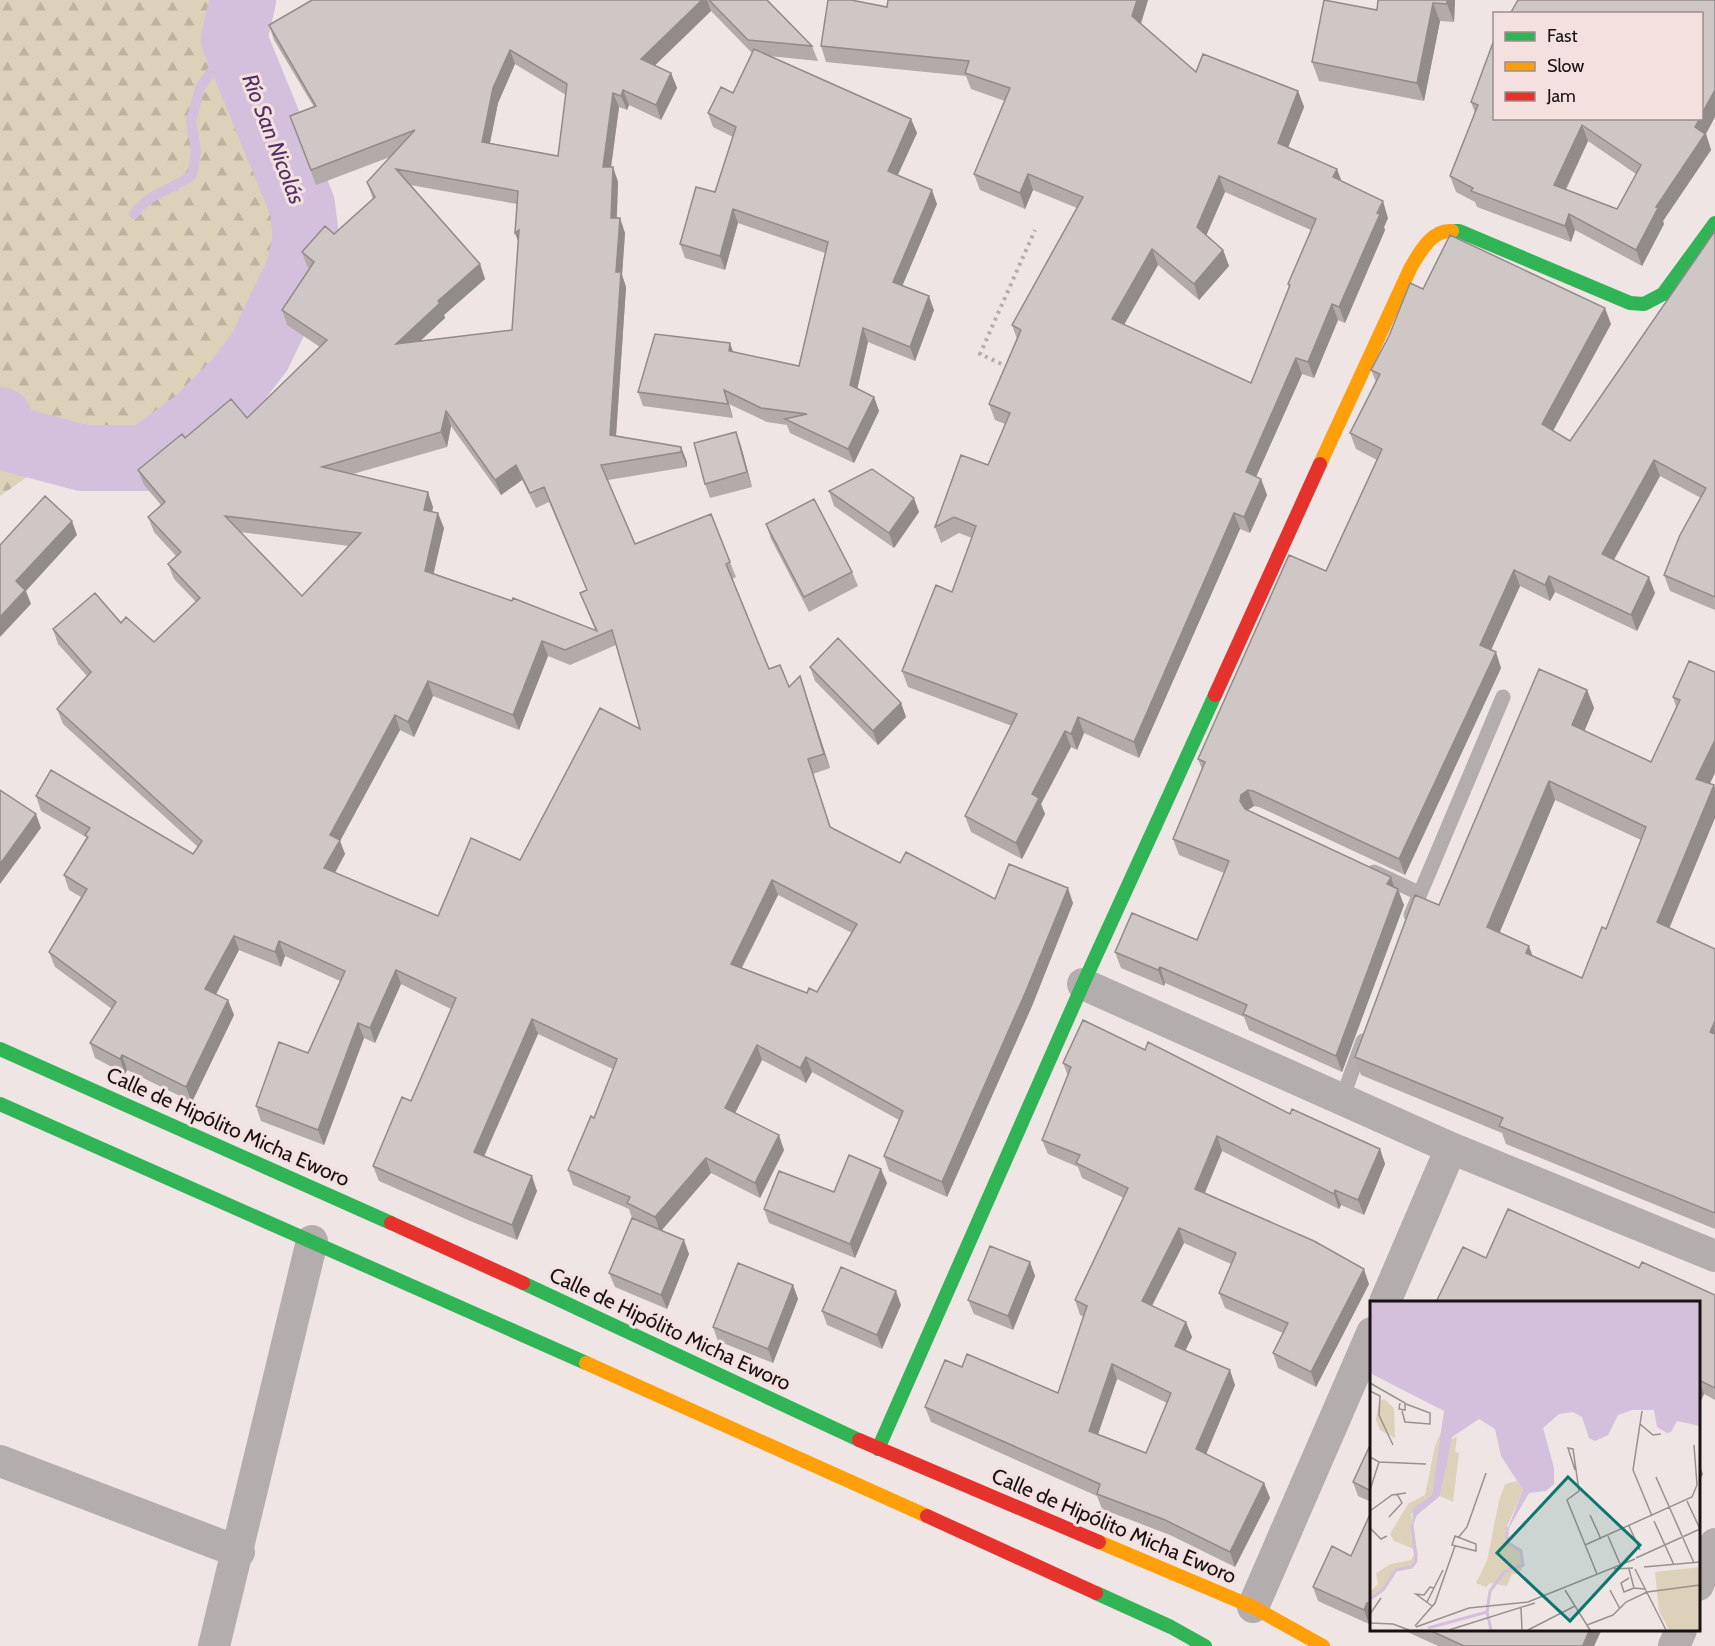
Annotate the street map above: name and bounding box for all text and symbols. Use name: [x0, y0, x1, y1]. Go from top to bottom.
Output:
legend: [1493, 12, 1703, 120]
text: Fast: [1547, 25, 1578, 47]
text: Slow: [1547, 55, 1584, 77]
water label: Río San Nicolás: [236, 70, 311, 208]
text: Jam: [1546, 85, 1576, 107]
street label: Calle de Hipólito Micha Eworo: [103, 1062, 354, 1192]
street label: Calle de Hipólito Micha Eworo: [546, 1262, 795, 1396]
inset map: [1370, 1301, 1700, 1631]
street label: Calle de Hipólito Micha Eworo: [988, 1463, 1240, 1589]

